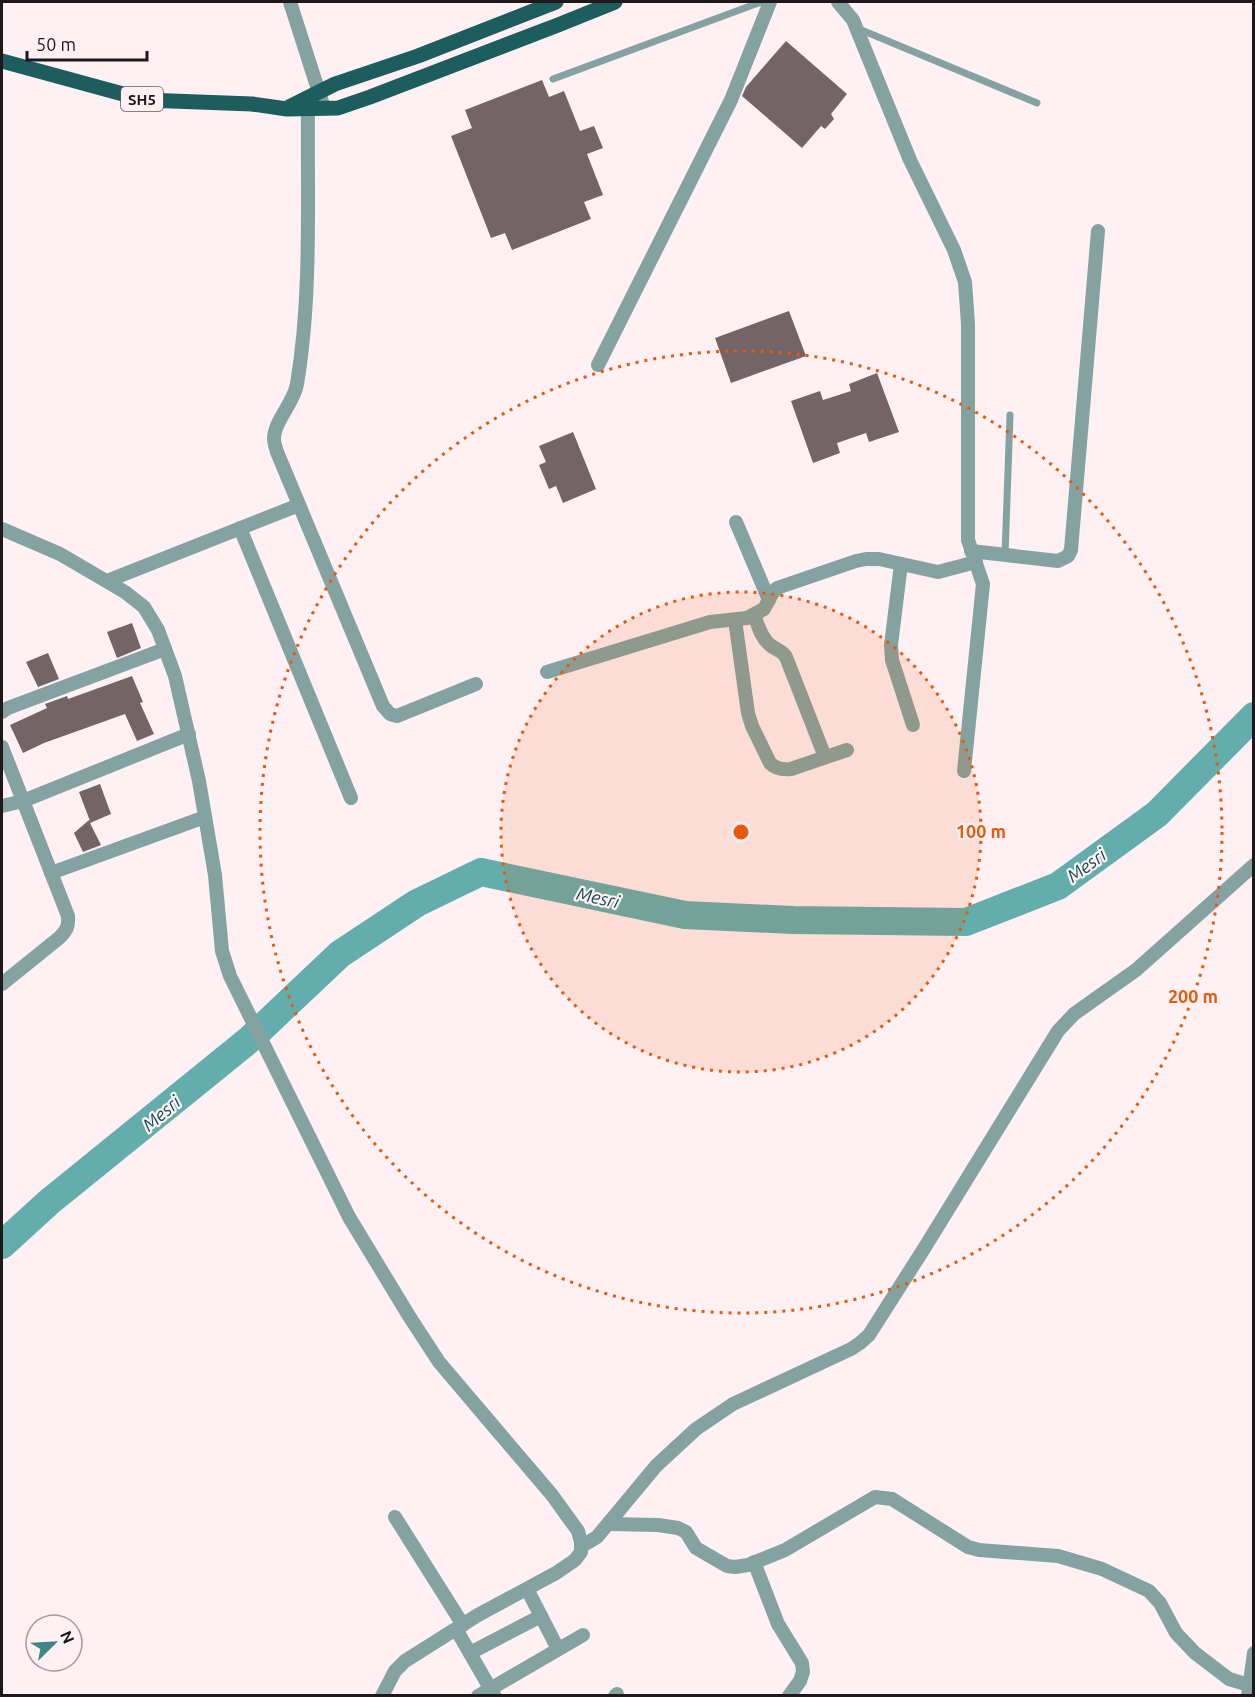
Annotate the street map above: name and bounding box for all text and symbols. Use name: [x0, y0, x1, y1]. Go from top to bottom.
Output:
scale bar: [27, 24, 147, 62]
text: 50 m: [36, 34, 76, 54]
road number: SH5: [121, 87, 163, 111]
text: 100 m: [956, 821, 1006, 841]
centre of rings: [731, 822, 751, 842]
water label: Mesri: [1063, 844, 1110, 886]
water label: Mesri: [575, 883, 622, 911]
text: 200 m: [1168, 986, 1218, 1006]
water label: Mesri: [138, 1091, 184, 1135]
north arrow: [24, 1613, 84, 1673]
text: N: [57, 1628, 78, 1646]

